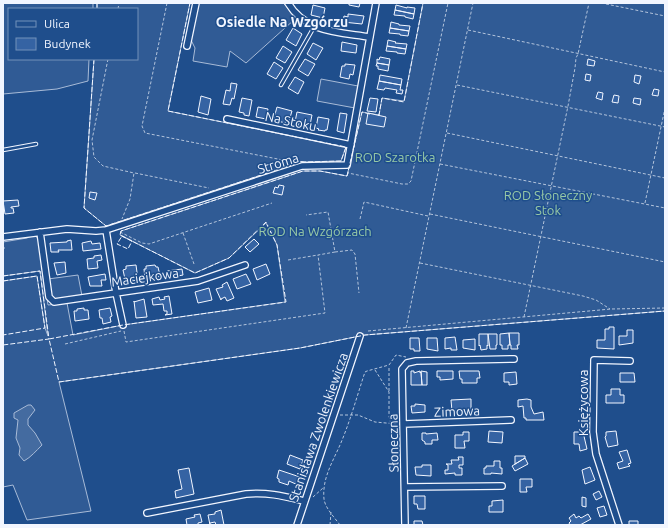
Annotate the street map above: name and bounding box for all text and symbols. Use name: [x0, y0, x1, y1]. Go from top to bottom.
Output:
legend: [8, 8, 138, 60]
district label: Osiedle Na Wzgórzu: [216, 14, 348, 30]
text: Ulica: [44, 17, 70, 30]
text: Budynek: [44, 37, 91, 50]
street label: Na Stoku: [264, 109, 318, 133]
street label: Stroma: [256, 150, 300, 176]
park label: ROD Szarotka: [355, 150, 435, 164]
park label: ROD Słoneczny Stok: [504, 188, 592, 217]
park label: ROD Na Wzgórzach: [258, 224, 372, 238]
street label: Maciejkowa: [110, 265, 180, 289]
street label: Stanisława Zwolenkiewicza: [286, 351, 350, 503]
street label: Księżycowa: [576, 370, 590, 436]
street label: Zimowa: [434, 403, 480, 419]
street label: Słoneczna: [385, 414, 401, 472]

